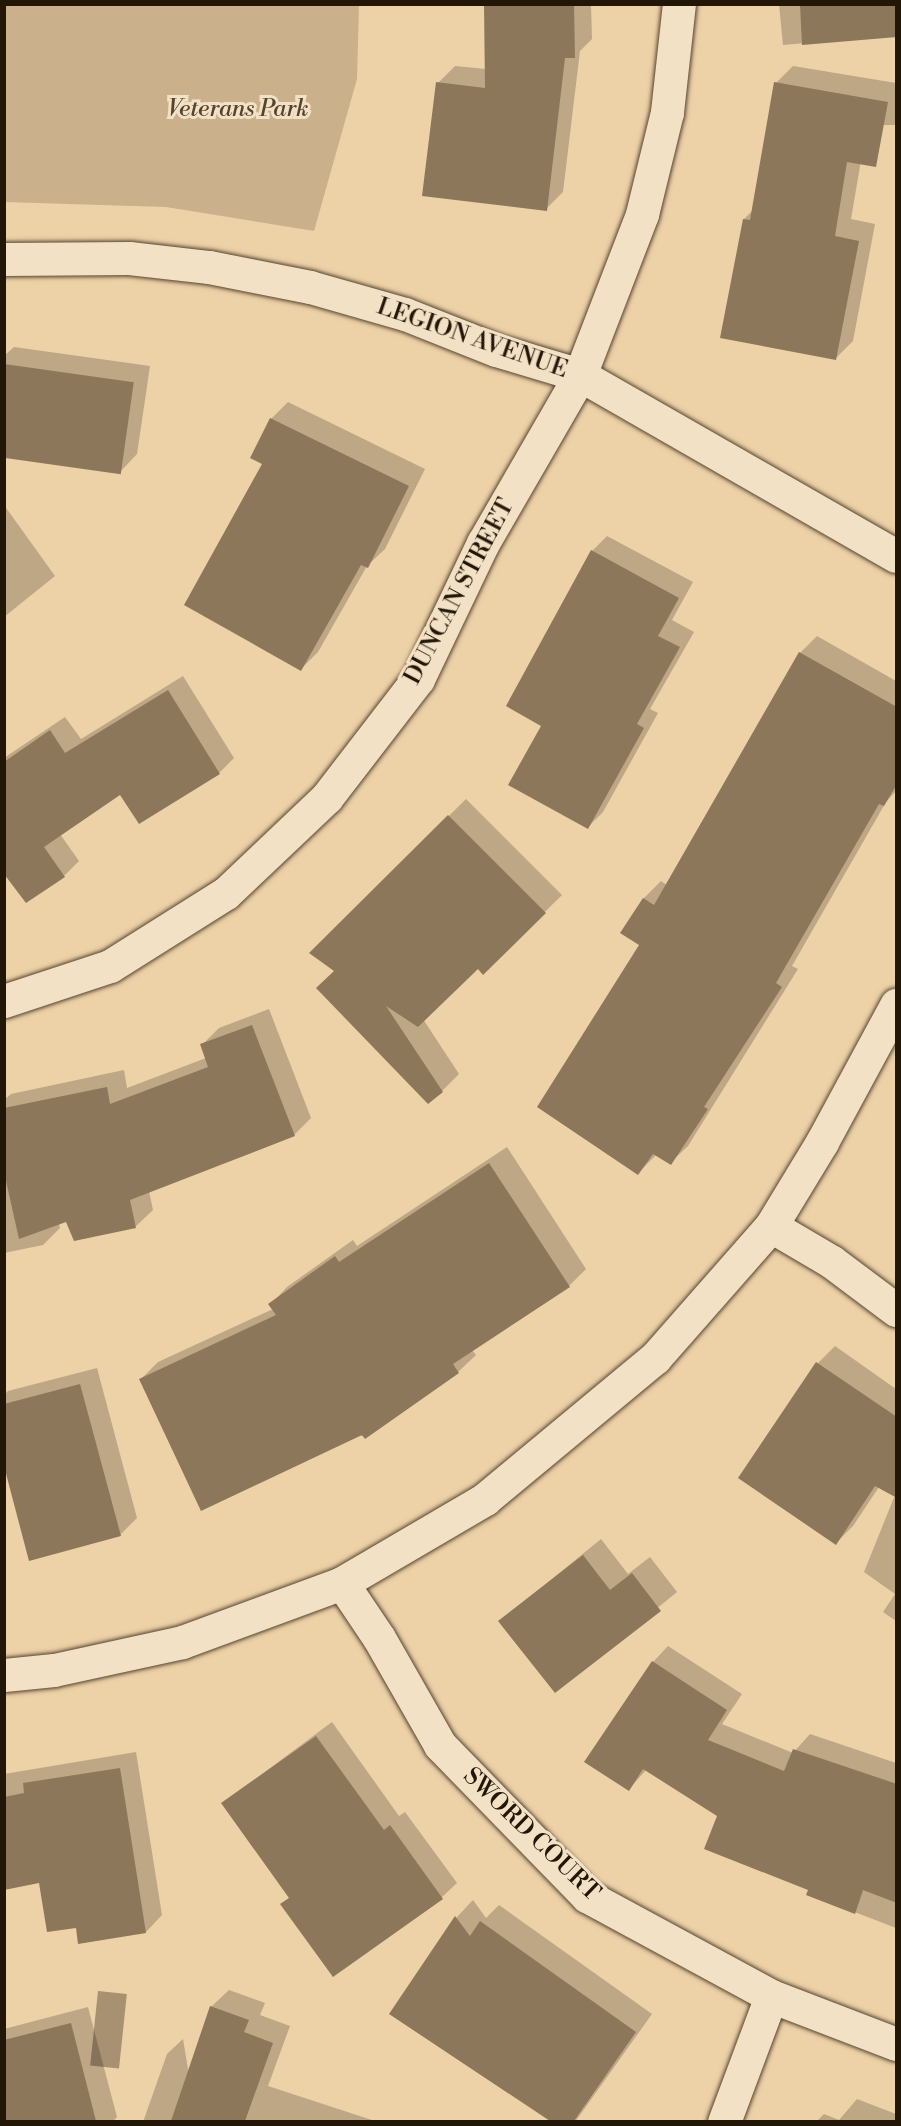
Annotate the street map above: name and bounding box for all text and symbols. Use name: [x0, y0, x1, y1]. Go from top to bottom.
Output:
park label: Veterans Park: [167, 96, 309, 124]
street label: LEGION AVENUE: [373, 293, 571, 385]
street label: DUNCAN STREET: [399, 494, 521, 690]
street label: SWORD COURT: [457, 1762, 605, 1908]

